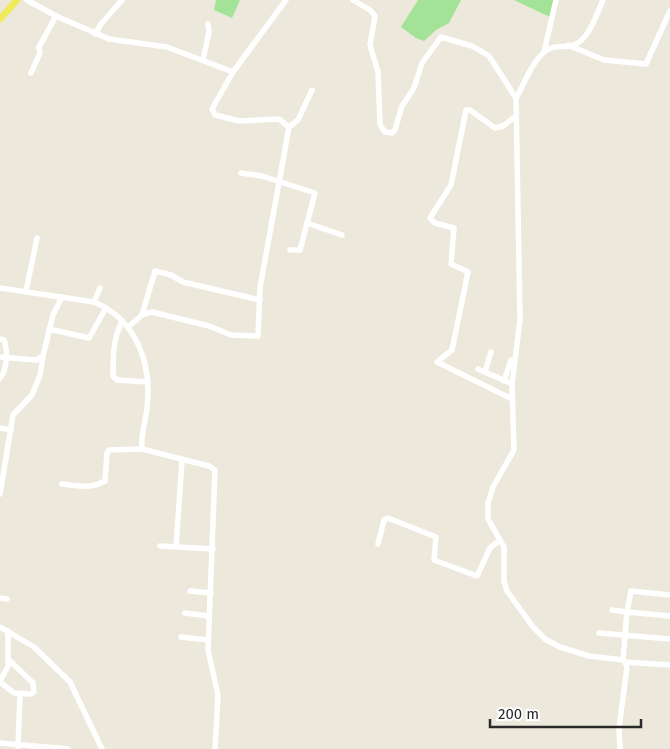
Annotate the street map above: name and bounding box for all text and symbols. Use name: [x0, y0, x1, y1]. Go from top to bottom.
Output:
scale bar: [490, 696, 641, 728]
text: 200 m: [498, 705, 539, 723]

